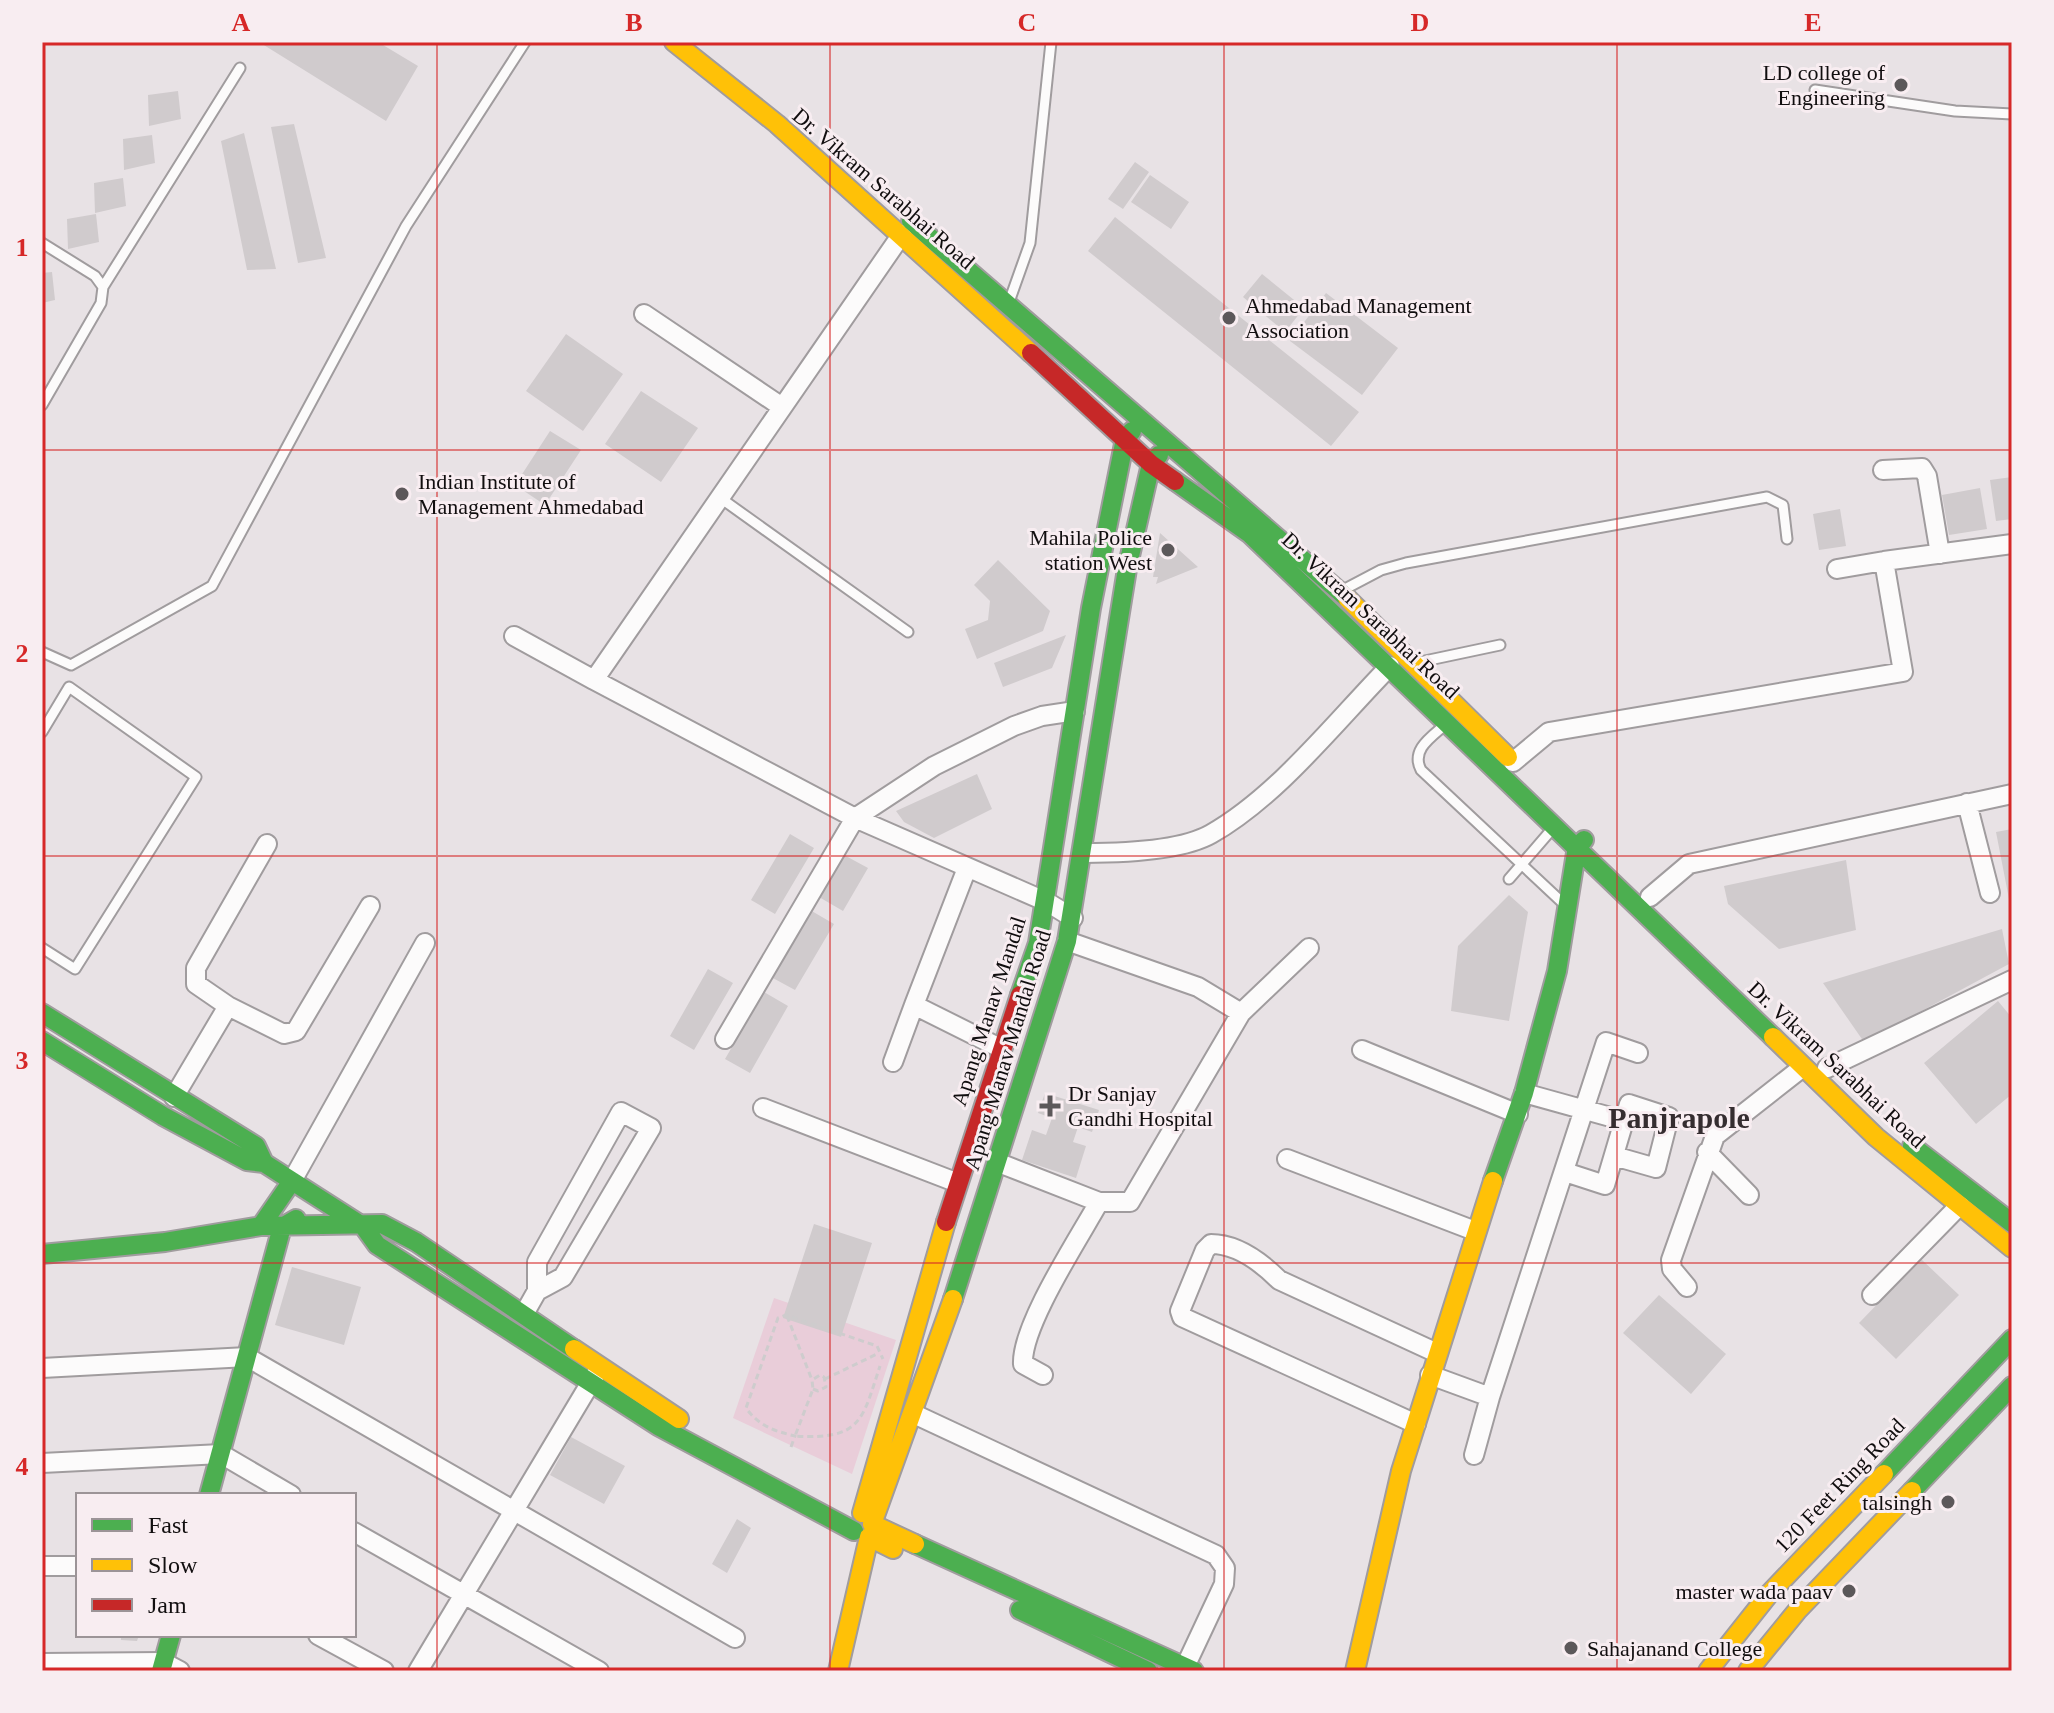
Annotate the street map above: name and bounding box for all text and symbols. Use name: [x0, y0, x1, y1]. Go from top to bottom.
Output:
text: A: [232, 8, 251, 37]
text: B: [625, 8, 643, 37]
text: C: [1018, 8, 1036, 37]
text: D: [1411, 8, 1429, 37]
text: E: [1804, 8, 1822, 37]
place label: LD college of Engineering: [1763, 60, 1886, 110]
marker: LD college of Engineering: [1892, 76, 1910, 94]
street label: Dr. Vikram Sarabhai Road: [788, 103, 980, 274]
text: 1: [16, 233, 29, 262]
place label: Ahmedabad Management Association: [1245, 293, 1472, 343]
marker: Ahmedabad Management Association: [1220, 309, 1238, 327]
place label: Indian Institute of Management Ahmedabad: [418, 469, 643, 519]
marker: Indian Institute of Management Ahmedabad: [393, 485, 411, 503]
place label: Mahila Police station West: [1029, 525, 1152, 575]
street label: Dr. Vikram Sarabhai Road: [1277, 527, 1464, 704]
marker: Mahila Police station West: [1159, 541, 1177, 559]
text: 2: [16, 639, 29, 668]
street label: Apang Manav Mandal: [946, 913, 1031, 1109]
street label: Apang Manav Mandal Road: [959, 927, 1056, 1173]
street label: Dr. Vikram Sarabhai Road: [1743, 976, 1930, 1153]
text: 3: [16, 1046, 29, 1075]
place label: Dr Sanjay Gandhi Hospital: [1068, 1081, 1213, 1131]
marker: Dr Sanjay Gandhi Hospital: [1039, 1095, 1061, 1117]
district label: Panjrapole: [1608, 1101, 1750, 1134]
street label: 120 Feet Ring Road: [1769, 1413, 1910, 1558]
text: 4: [16, 1452, 29, 1481]
place label: talsingh: [1862, 1490, 1932, 1515]
legend: [76, 1493, 356, 1637]
marker: talsingh: [1939, 1493, 1957, 1511]
text: Fast: [148, 1512, 188, 1538]
text: Slow: [148, 1552, 198, 1578]
place label: master wada paav: [1675, 1579, 1833, 1604]
marker: master wada paav: [1840, 1582, 1858, 1600]
text: Jam: [148, 1592, 187, 1618]
place label: Sahajanand College: [1587, 1636, 1762, 1661]
marker: Sahajanand College: [1562, 1639, 1580, 1657]

